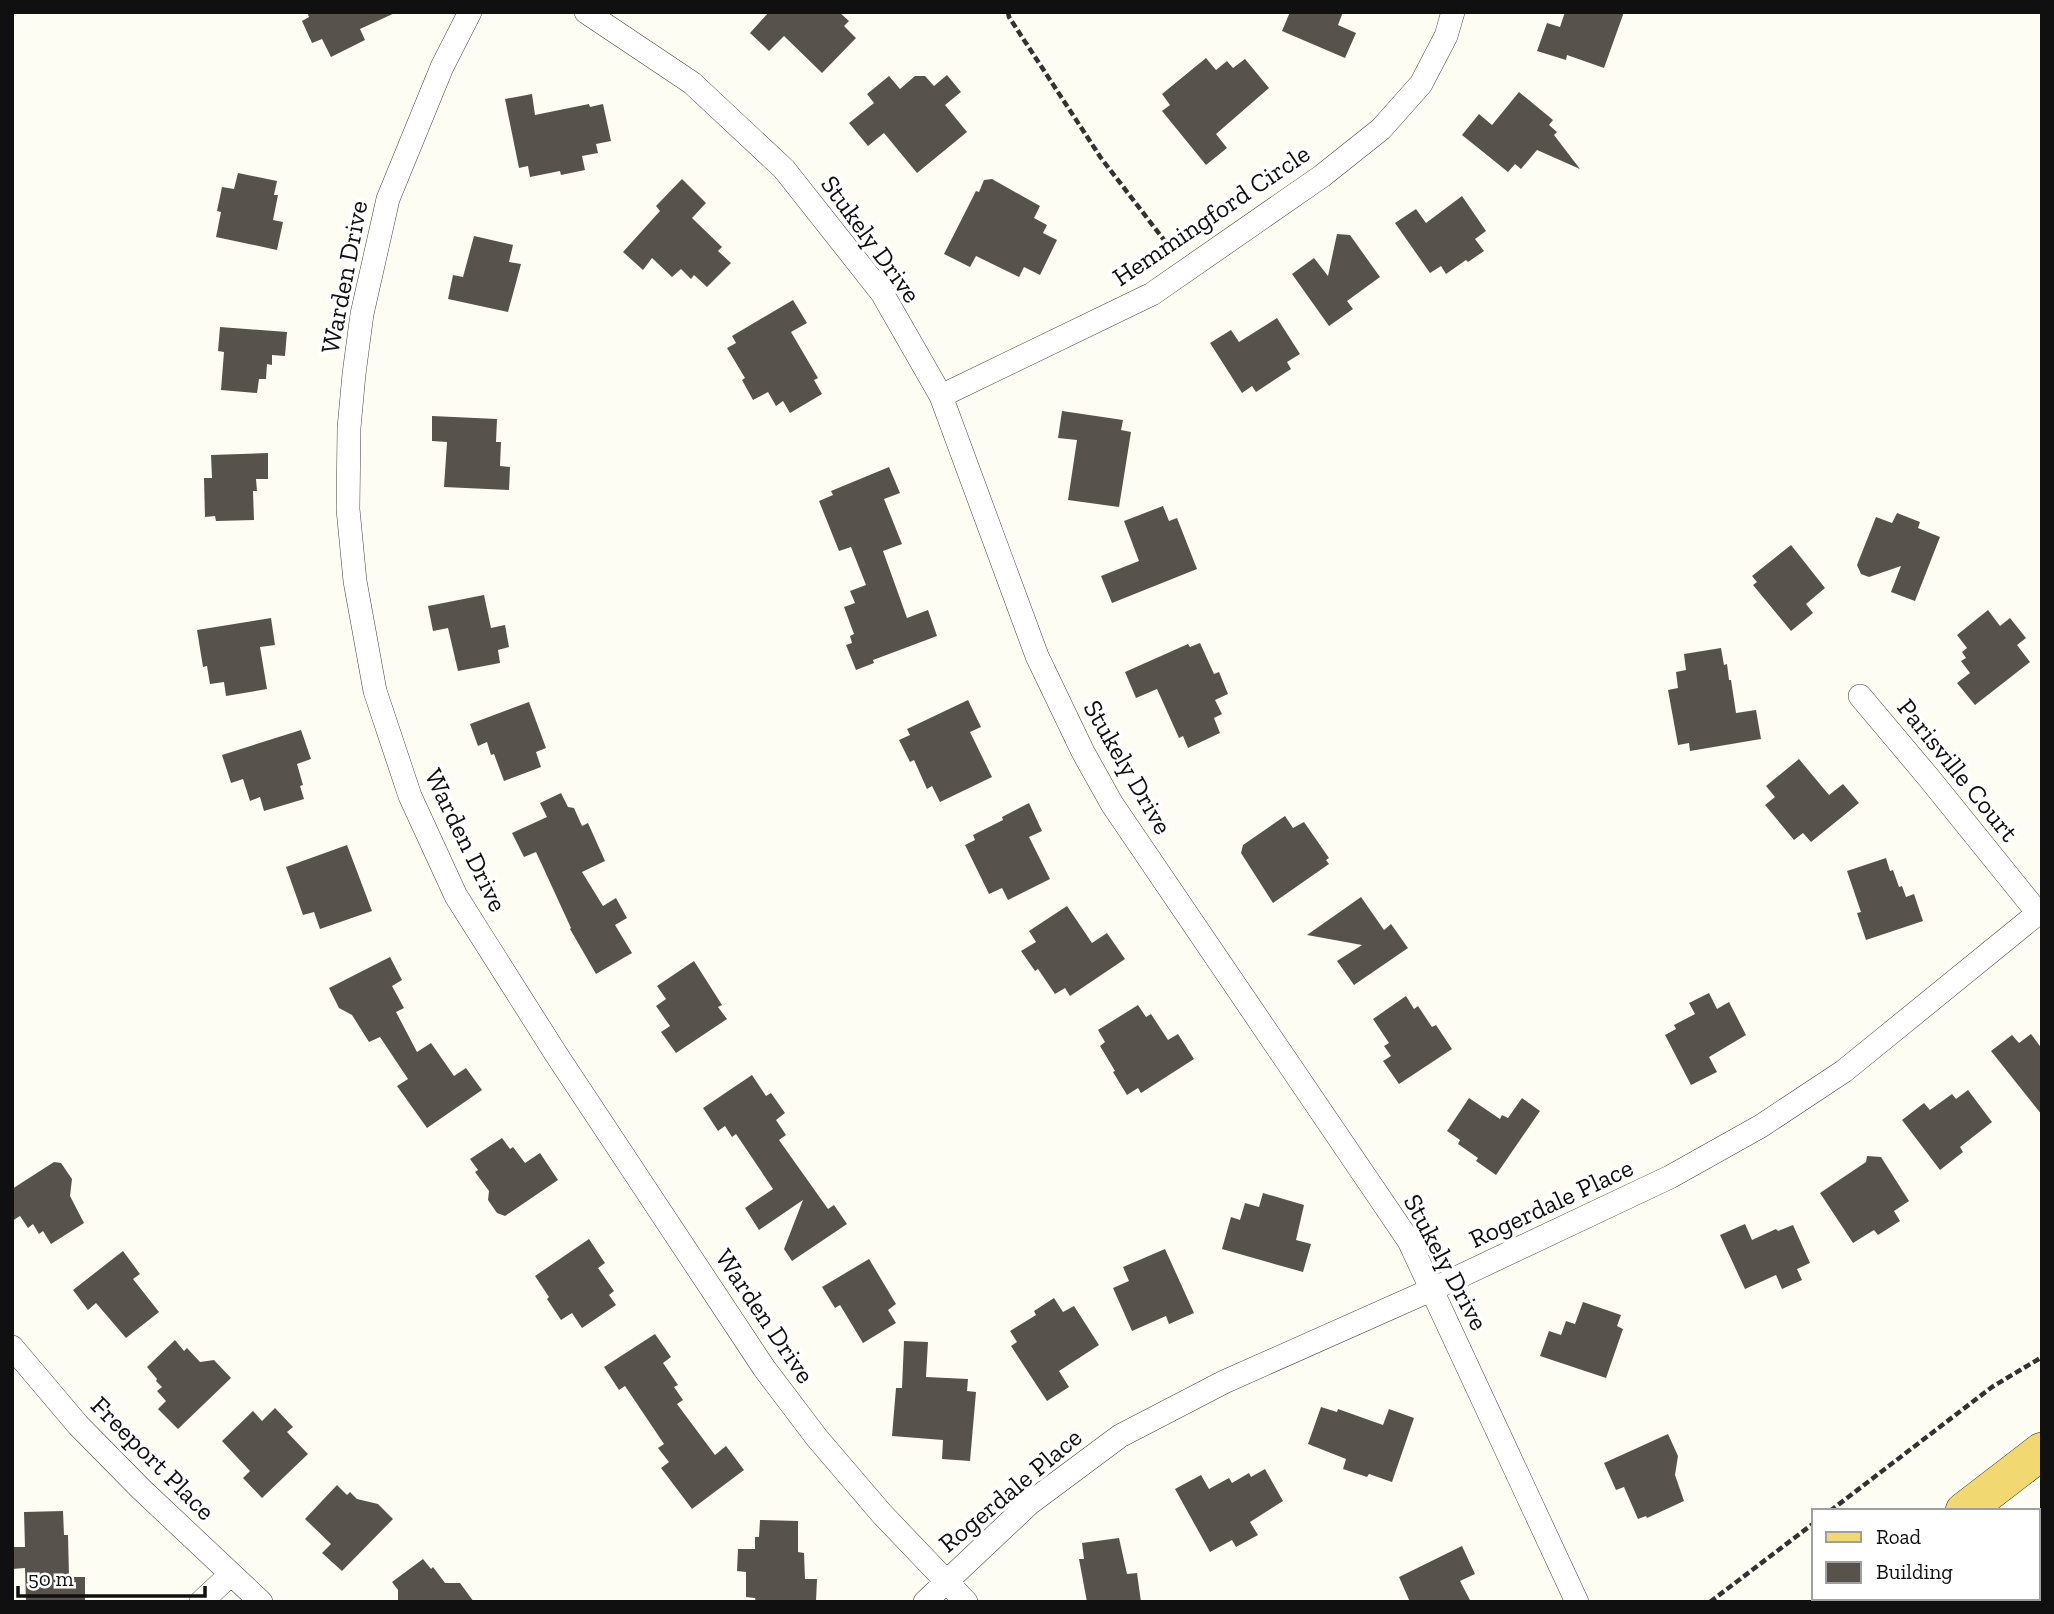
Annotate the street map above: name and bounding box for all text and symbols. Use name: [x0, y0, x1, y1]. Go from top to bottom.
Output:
street label: Hemmingford Circle: [1106, 137, 1316, 293]
street label: Stukely Drive: [814, 169, 928, 309]
street label: Warden Drive: [313, 198, 375, 356]
street label: Parisville Court: [1891, 692, 2026, 848]
street label: Stukely Drive: [1077, 694, 1179, 840]
street label: Warden Drive: [418, 763, 514, 917]
street label: Rogerdale Place: [1464, 1151, 1638, 1255]
street label: Stukely Drive: [1397, 1188, 1495, 1336]
street label: Warden Drive: [708, 1243, 822, 1389]
street label: Freeport Place: [84, 1389, 222, 1527]
street label: Rogerdale Place: [932, 1421, 1088, 1559]
legend: [1812, 1509, 2040, 1600]
text: Road: [1876, 1524, 1922, 1549]
scale bar: [18, 1554, 205, 1598]
text: Building: [1876, 1559, 1953, 1584]
text: 50 m: [28, 1566, 74, 1591]

